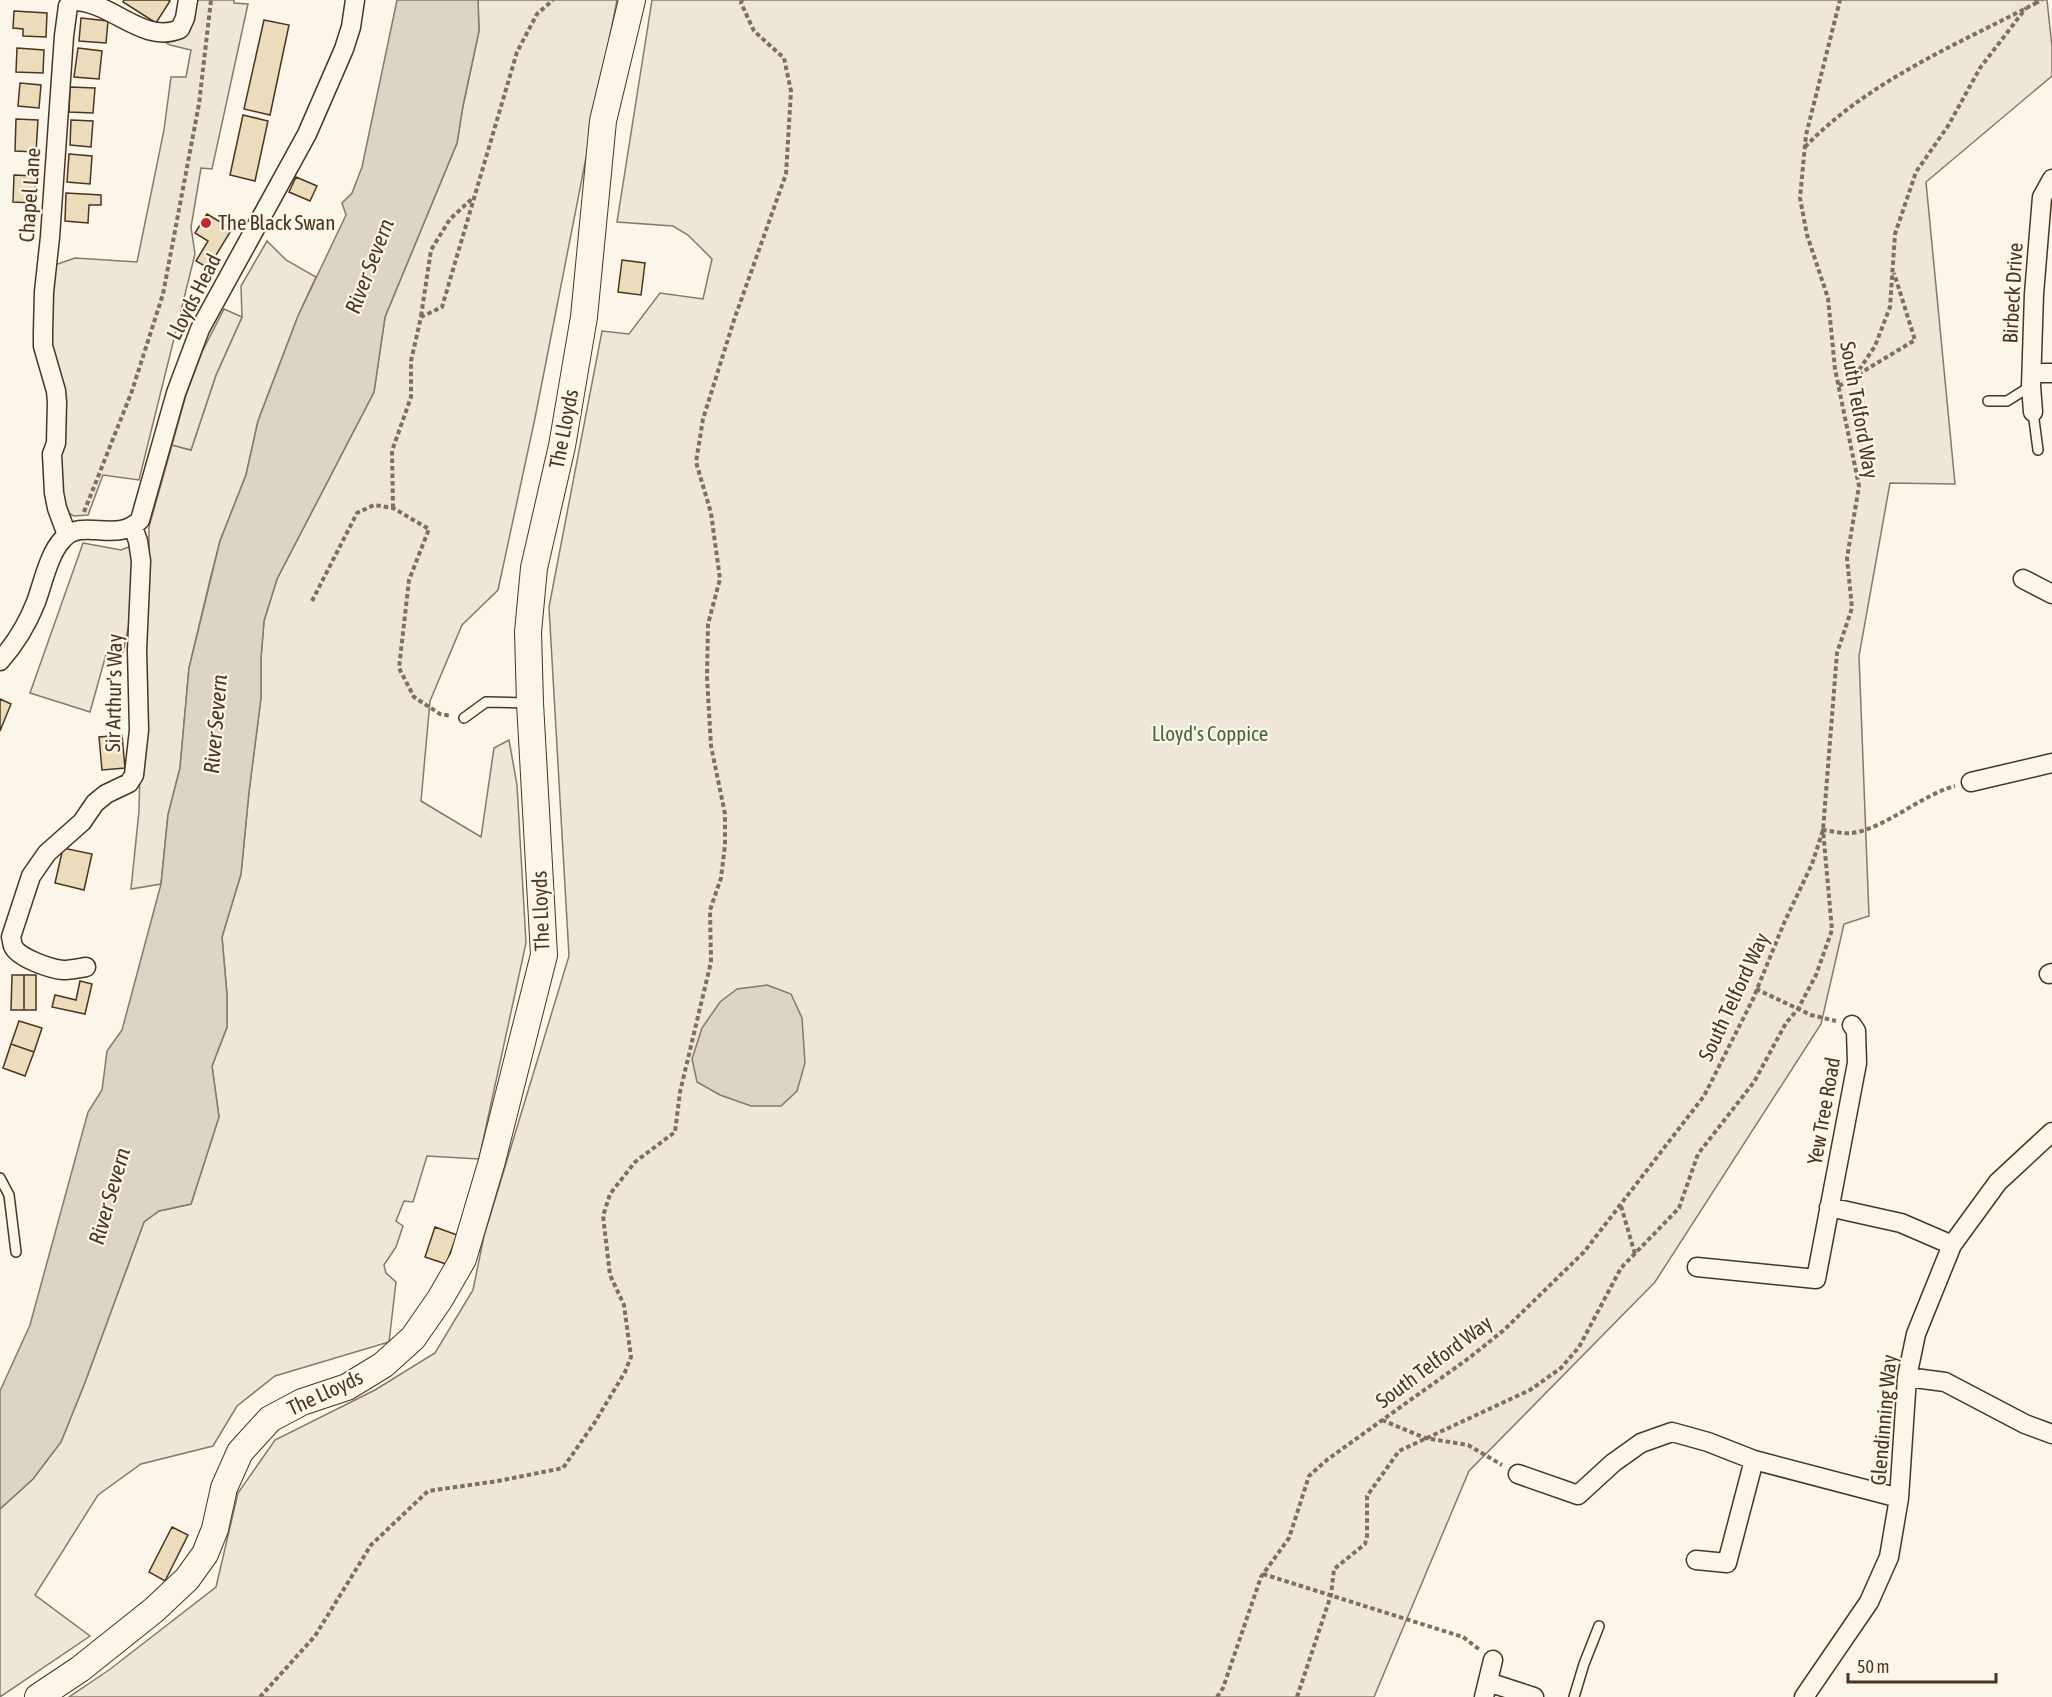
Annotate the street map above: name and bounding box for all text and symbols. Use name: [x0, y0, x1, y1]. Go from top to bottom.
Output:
street label: Chapel Lane: [14, 147, 44, 243]
place label: The Black Swan: [218, 210, 335, 234]
water label: River Severn: [339, 215, 399, 317]
marker: The Black Swan: [199, 216, 213, 230]
street label: Birbeck Drive: [1997, 242, 2027, 344]
street label: Lloyds Head: [161, 250, 225, 344]
street label: South Telford Way: [1836, 339, 1884, 481]
street label: The Lloyds: [544, 387, 582, 471]
street label: Sir Arthur's Way: [100, 633, 126, 752]
water label: River Severn: [198, 673, 232, 775]
park label: Lloyd's Coppice: [1152, 721, 1268, 745]
street label: The Lloyds: [527, 870, 553, 952]
street label: South Telford Way: [1693, 928, 1773, 1065]
street label: Yew Tree Road: [1802, 1055, 1844, 1167]
water label: River Severn: [83, 1144, 135, 1247]
street label: South Telford Way: [1371, 1310, 1496, 1413]
street label: Glendinning Way: [1865, 1353, 1901, 1486]
street label: The Lloyds: [283, 1364, 366, 1420]
scale bar: [1848, 1646, 1996, 1684]
text: 50 m: [1857, 1656, 1889, 1677]

